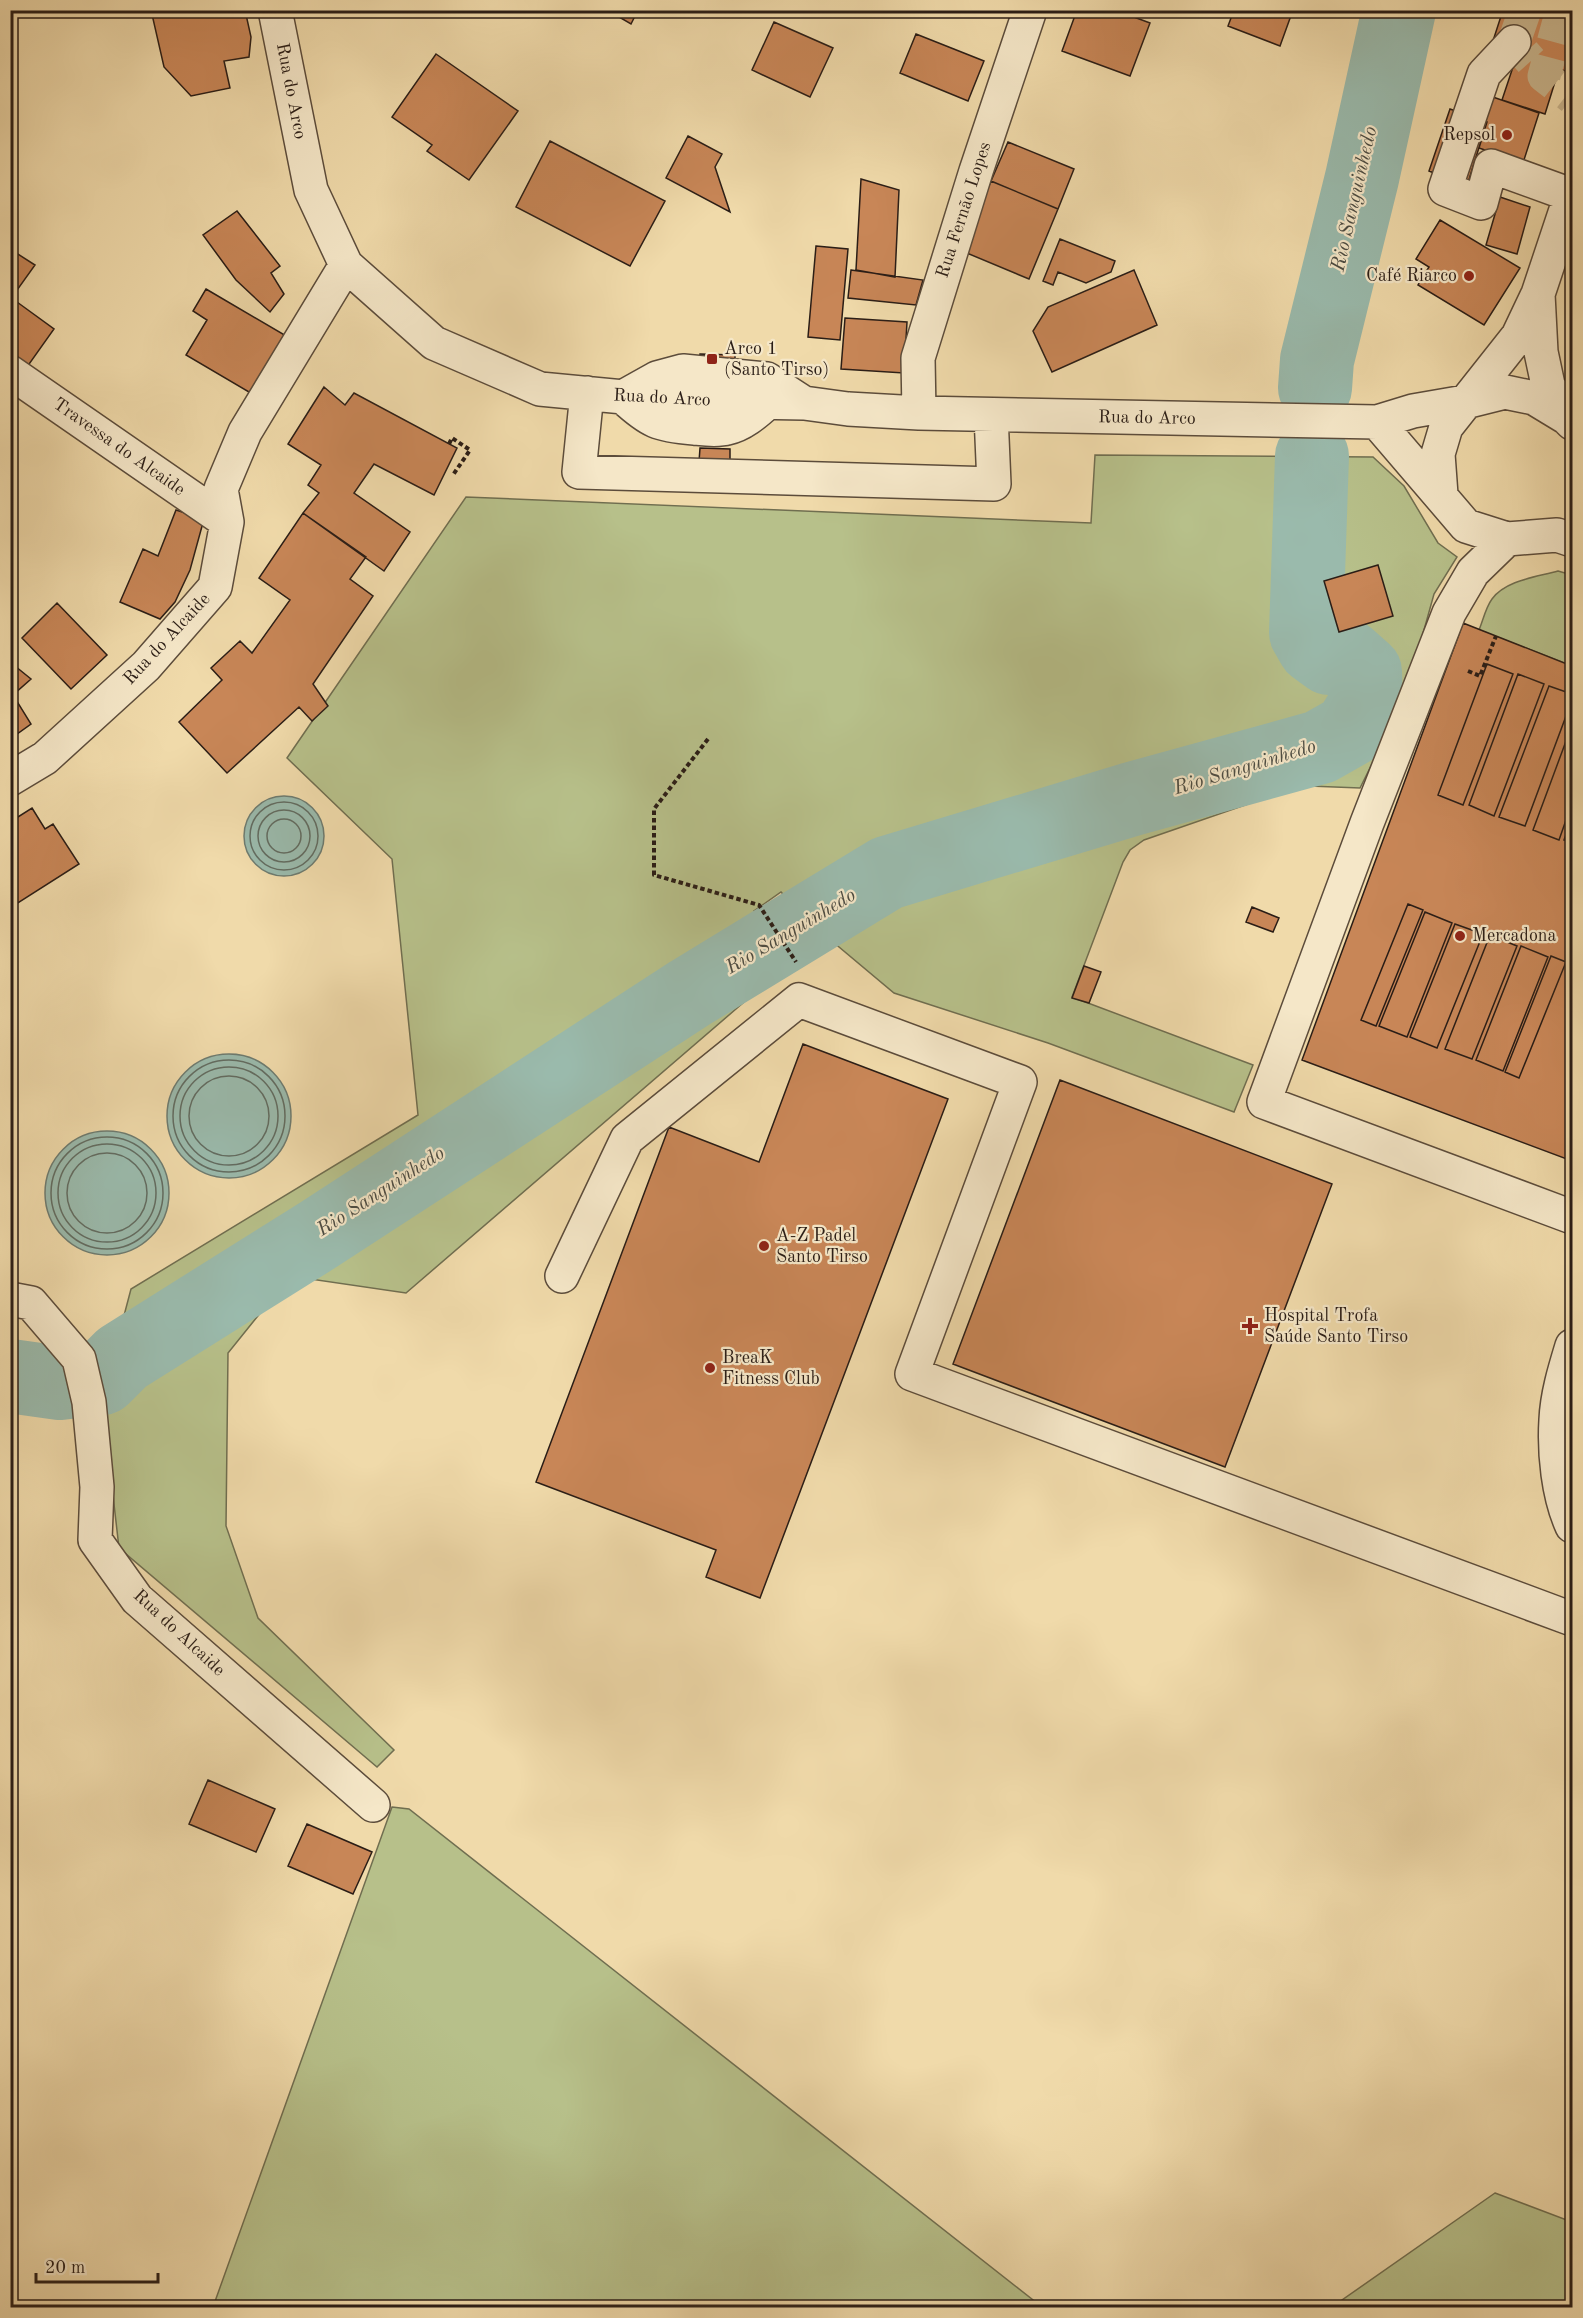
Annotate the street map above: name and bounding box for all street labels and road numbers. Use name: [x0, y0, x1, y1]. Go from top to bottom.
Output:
street label: Rua do Arco: [273, 41, 309, 141]
street label: Rua Fernão Lopes: [934, 140, 995, 280]
street label: Rua do Arco: [613, 386, 711, 410]
street label: Travessa do Alcaide: [50, 395, 188, 499]
street label: Rua do Arco: [1098, 408, 1196, 428]
street label: Rua do Alcaide: [120, 590, 214, 688]
street label: Rua do Alcaide: [130, 1586, 228, 1680]

